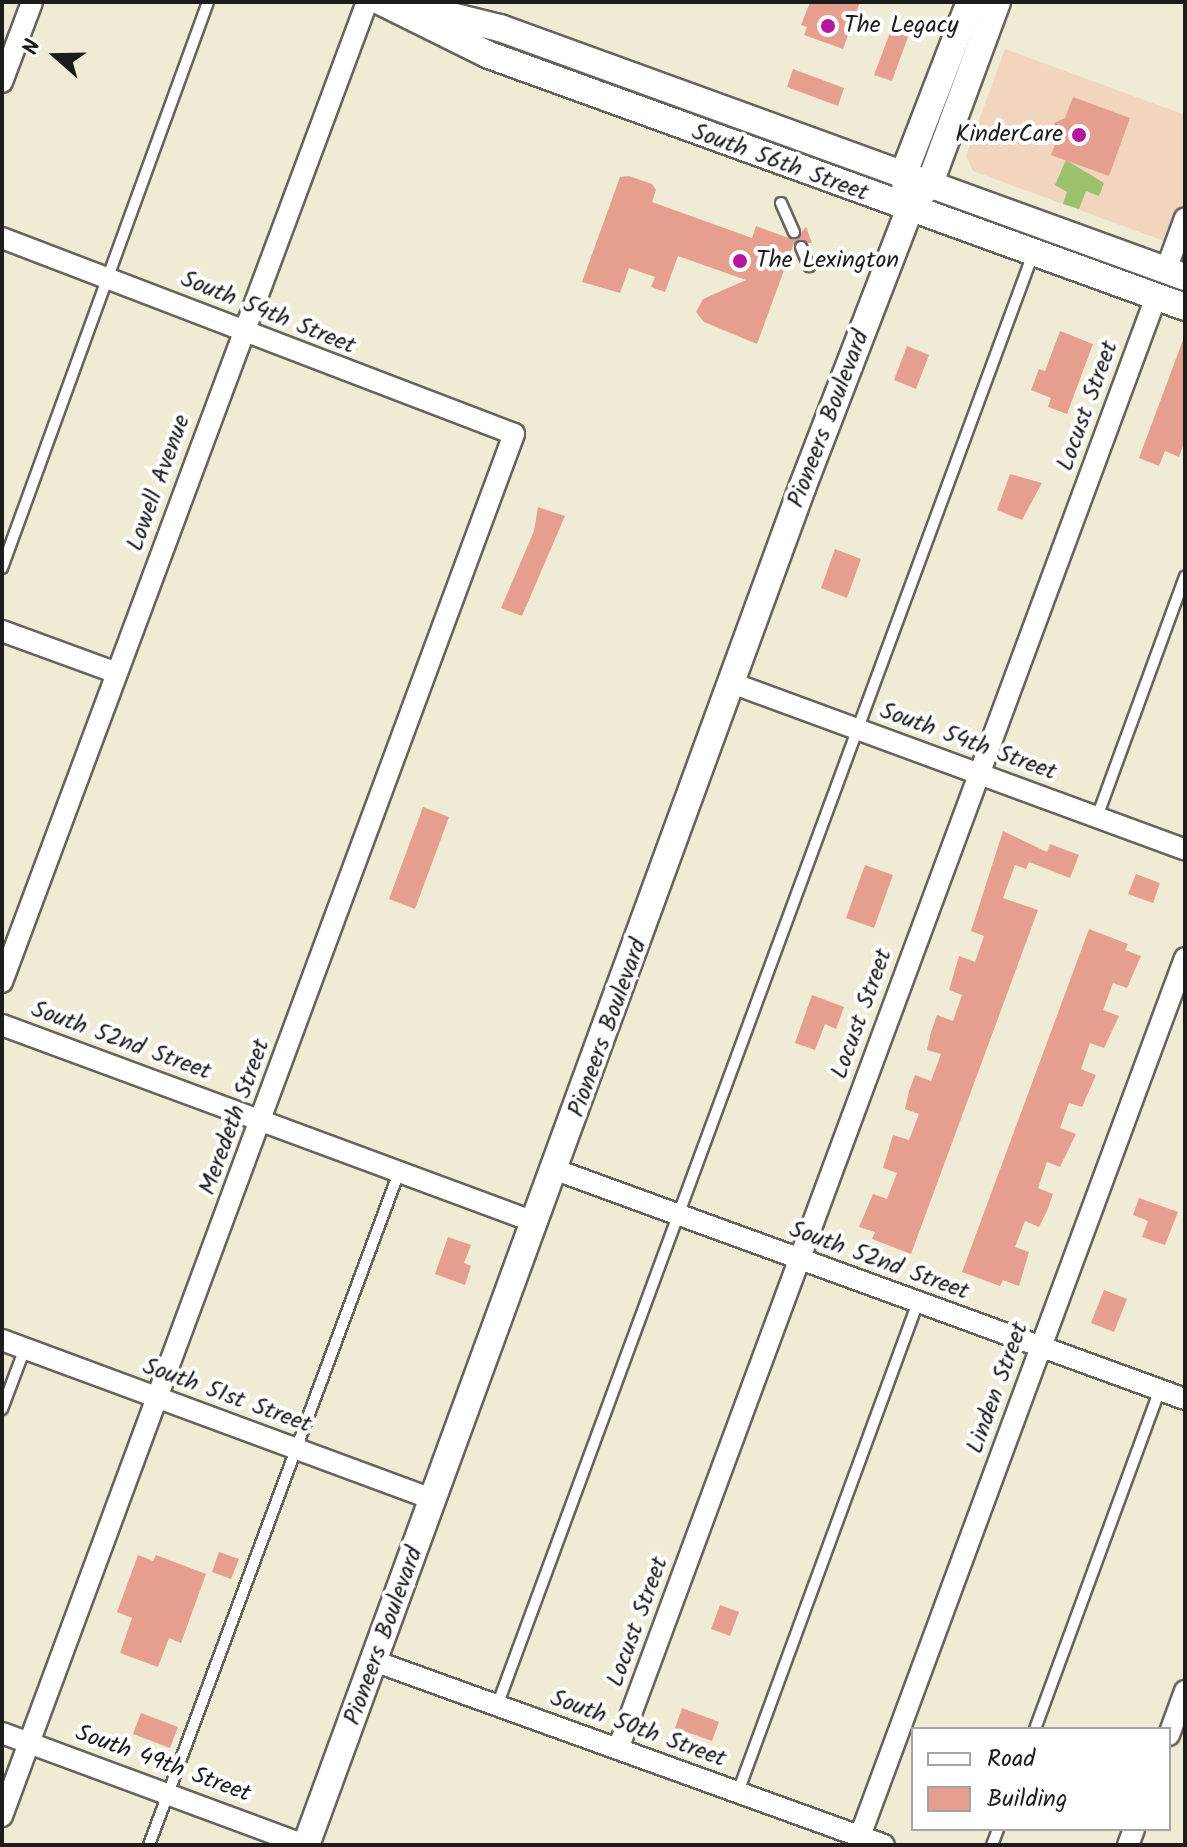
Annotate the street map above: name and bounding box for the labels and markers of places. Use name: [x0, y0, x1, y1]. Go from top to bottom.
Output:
place label: The Legacy: [844, 12, 959, 40]
marker: The Legacy: [819, 17, 837, 35]
place label: KinderCare: [955, 121, 1063, 149]
marker: KinderCare: [1070, 126, 1088, 144]
place label: The Lexington: [756, 247, 899, 275]
marker: The Lexington: [731, 252, 749, 270]

